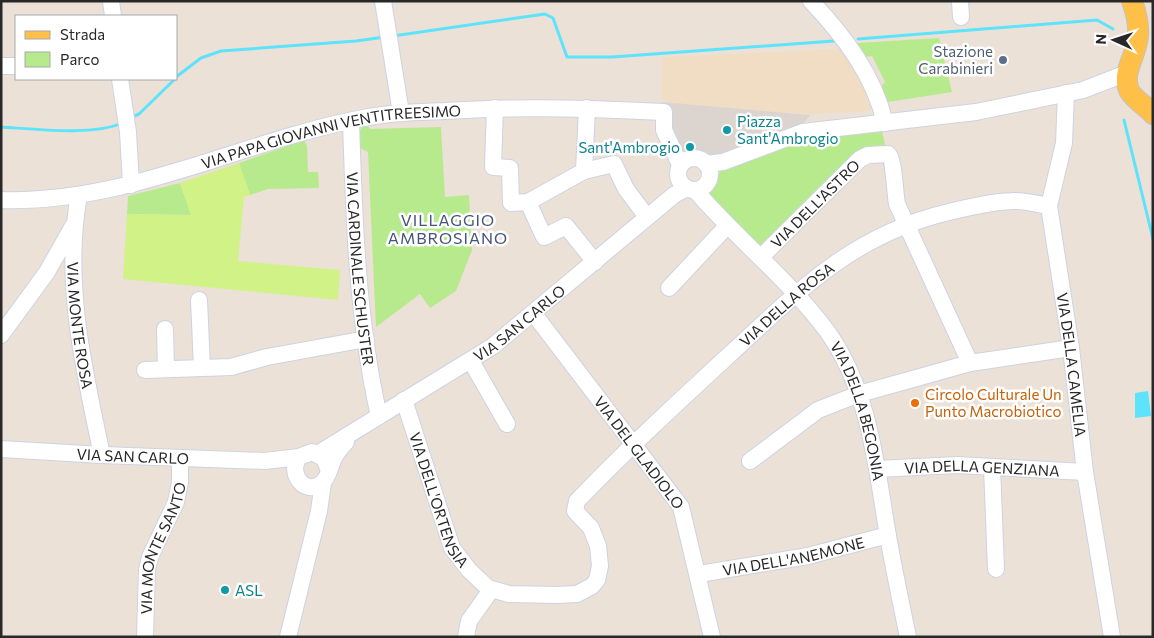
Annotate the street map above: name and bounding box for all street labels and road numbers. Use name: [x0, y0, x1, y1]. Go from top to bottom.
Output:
street label: VIA PAPA GIOVANNI VENTITREESIMO: [199, 101, 462, 172]
street label: VIA DELL'ASTRO: [767, 156, 863, 251]
street label: VIA CARDINALE SCHUSTER: [344, 171, 378, 367]
street label: VIA DELLA ROSA: [736, 258, 837, 350]
street label: VIA MONTE ROSA: [64, 261, 97, 390]
street label: VIA SAN CARLO: [470, 281, 569, 365]
street label: VIA DELLA CAMELIA: [1054, 291, 1090, 438]
street label: VIA DELLA BEGONIA: [827, 338, 888, 482]
street label: VIA DEL GLADIOLO: [591, 392, 688, 512]
street label: VIA DELL'ORTENSIA: [406, 430, 473, 571]
street label: VIA SAN CARLO: [76, 445, 189, 467]
street label: VIA DELLA GENZIANA: [904, 456, 1060, 480]
street label: VIA MONTE SANTO: [137, 480, 189, 615]
street label: VIA DELL'ANEMONE: [721, 533, 866, 579]

